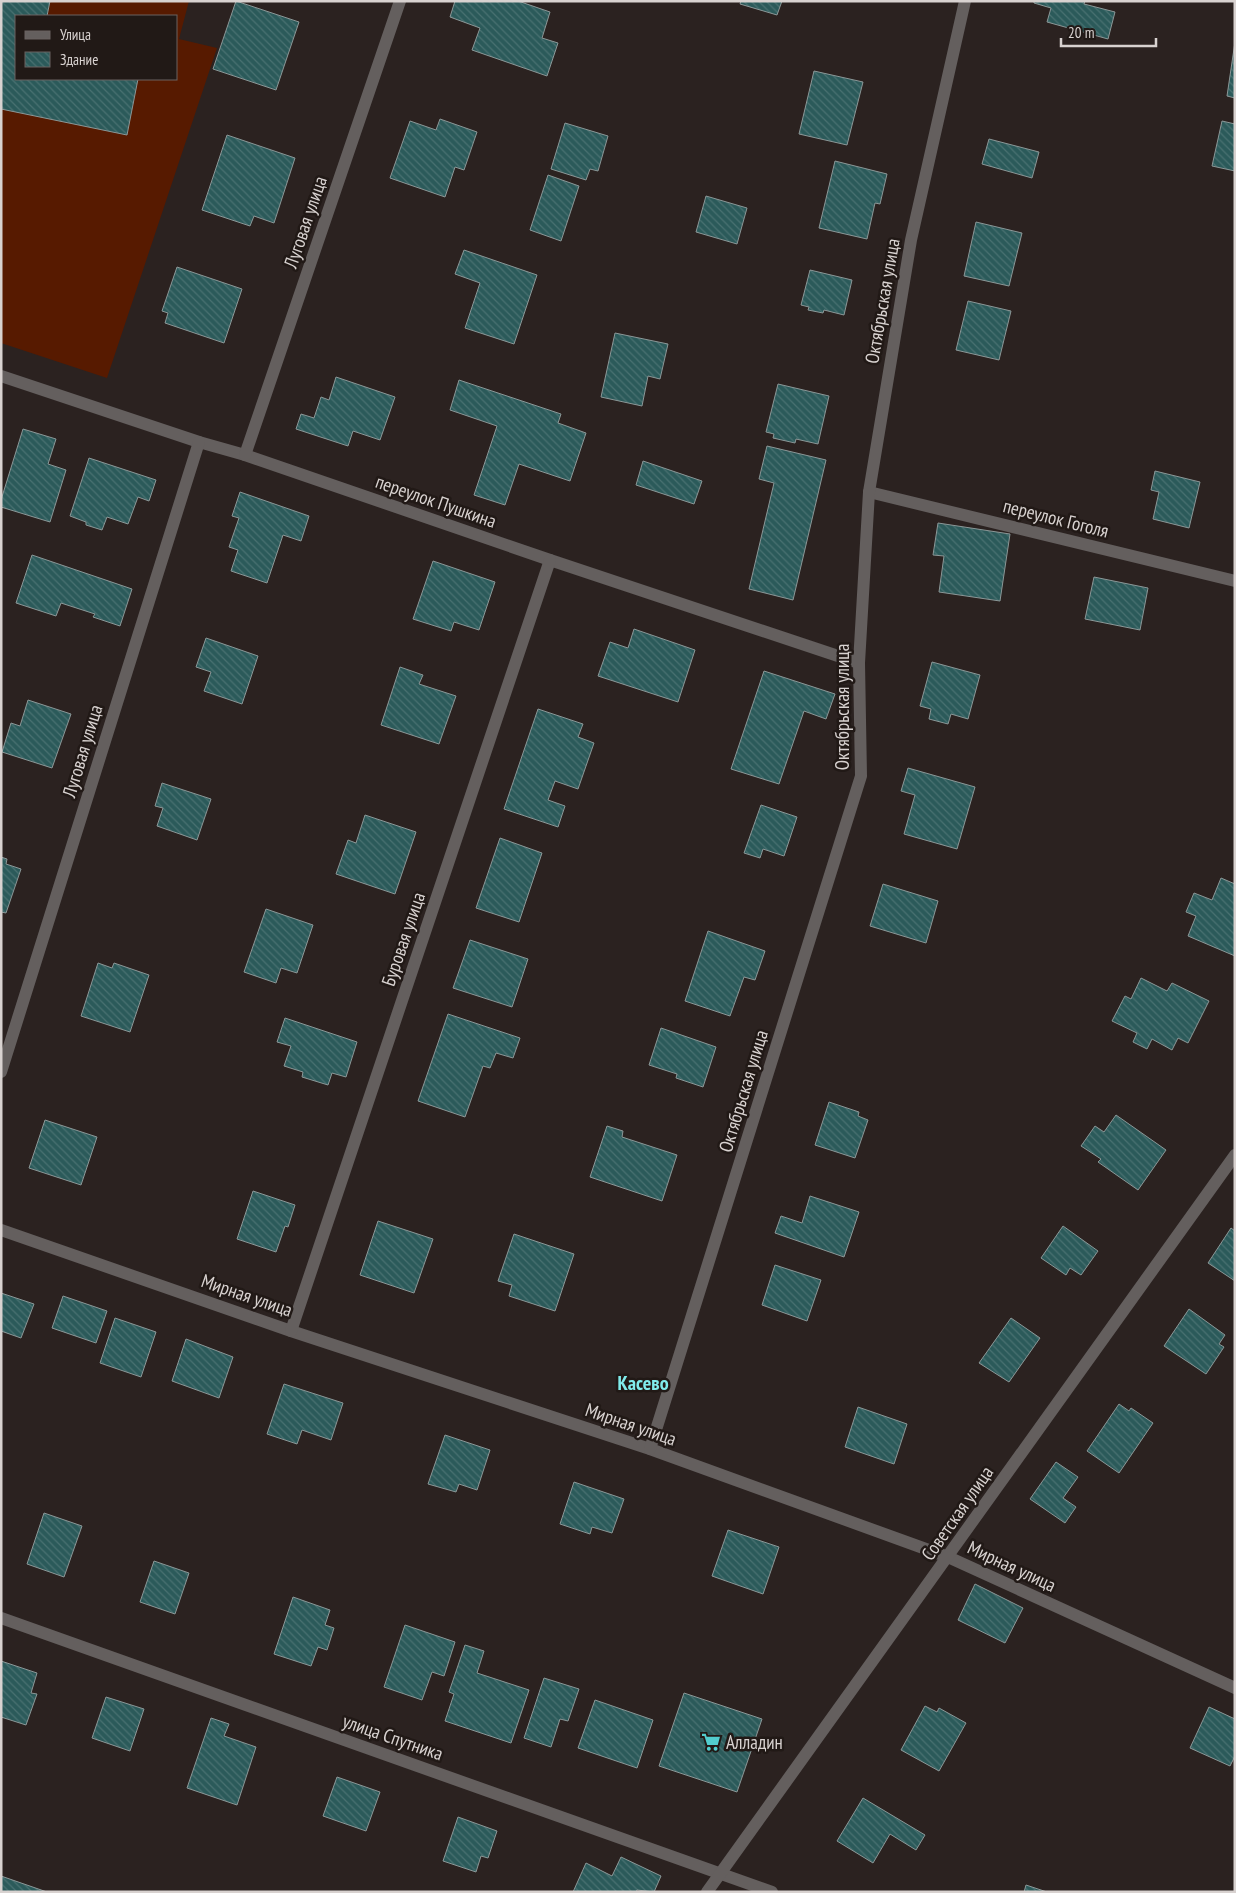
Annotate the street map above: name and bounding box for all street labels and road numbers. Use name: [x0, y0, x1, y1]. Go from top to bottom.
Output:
street label: Луговая улица: [278, 173, 332, 272]
street label: Октябрьская улица: [859, 237, 905, 365]
street label: переулок Пушкина: [373, 469, 499, 533]
street label: переулок Гоголя: [1001, 493, 1111, 543]
street label: Октябрьская улица: [830, 644, 854, 770]
street label: Луговая улица: [56, 702, 107, 801]
street label: Буровая улица: [376, 889, 430, 989]
street label: Октябрьская улица: [713, 1027, 773, 1155]
street label: Мирная улица: [198, 1268, 296, 1322]
street label: Мирная улица: [582, 1397, 680, 1451]
street label: Советская улица: [916, 1461, 998, 1565]
street label: Мирная улица: [964, 1535, 1060, 1597]
street label: улица Спутника: [340, 1709, 446, 1765]

